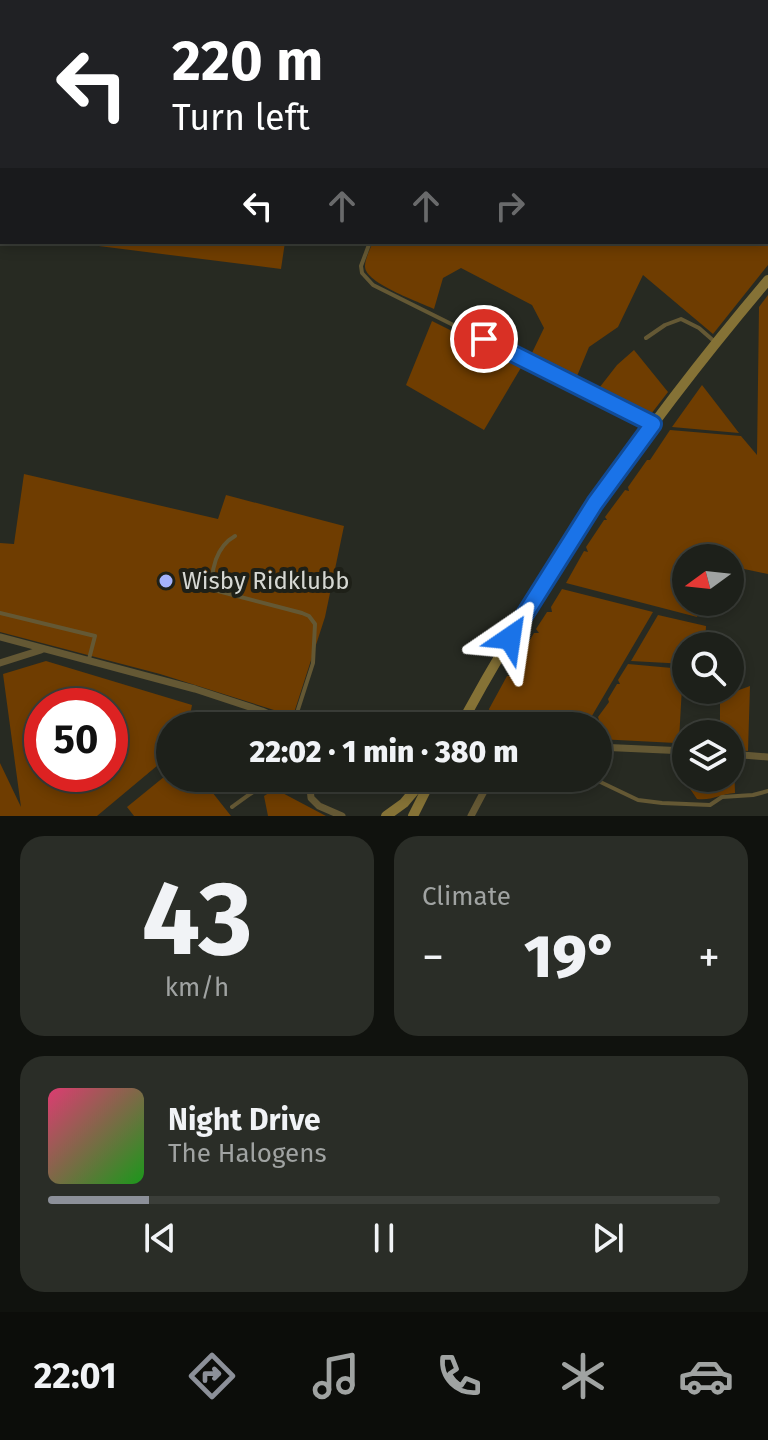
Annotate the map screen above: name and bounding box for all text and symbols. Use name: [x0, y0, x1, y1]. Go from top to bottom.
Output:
text: 220 m: [172, 28, 323, 95]
icon: left: [40, 32, 144, 136]
text: Turn left: [172, 96, 310, 140]
icon: left: [236, 184, 280, 228]
icon: ahead: [320, 184, 364, 228]
icon: ahead: [404, 184, 448, 228]
icon: right: [488, 184, 532, 228]
pin: [450, 305, 518, 373]
icon: arrive: [462, 317, 506, 361]
north arrow: [672, 544, 744, 616]
map controls: [672, 544, 744, 792]
place label: Wisby Ridklubb: [182, 567, 350, 595]
marker: Wisby Ridklubb: [157, 572, 175, 590]
position arrow: [468, 596, 552, 680]
button: search: [672, 632, 744, 704]
speed limit sign: 50: [24, 688, 128, 792]
button: layers: [672, 720, 744, 792]
text: 22:02 · 1 min · 380 m: [250, 734, 518, 770]
text: 43: [141, 857, 253, 982]
text: Climate: [422, 881, 511, 912]
text: 19°: [524, 921, 618, 993]
text: −: [422, 931, 444, 984]
text: +: [698, 931, 720, 984]
text: km/h: [165, 972, 229, 1003]
text: Night Drive: [168, 1102, 321, 1138]
text: The Halogens: [168, 1138, 327, 1169]
icon: previous: [138, 1216, 182, 1260]
icon: pause: [362, 1216, 406, 1260]
icon: next: [586, 1216, 630, 1260]
icon: directions: [184, 1348, 240, 1404]
icon: music: [308, 1348, 364, 1404]
icon: phone: [431, 1348, 487, 1404]
icon: climate: [555, 1348, 611, 1404]
icon: car: [678, 1348, 734, 1404]
text: 22:01: [34, 1354, 117, 1398]

